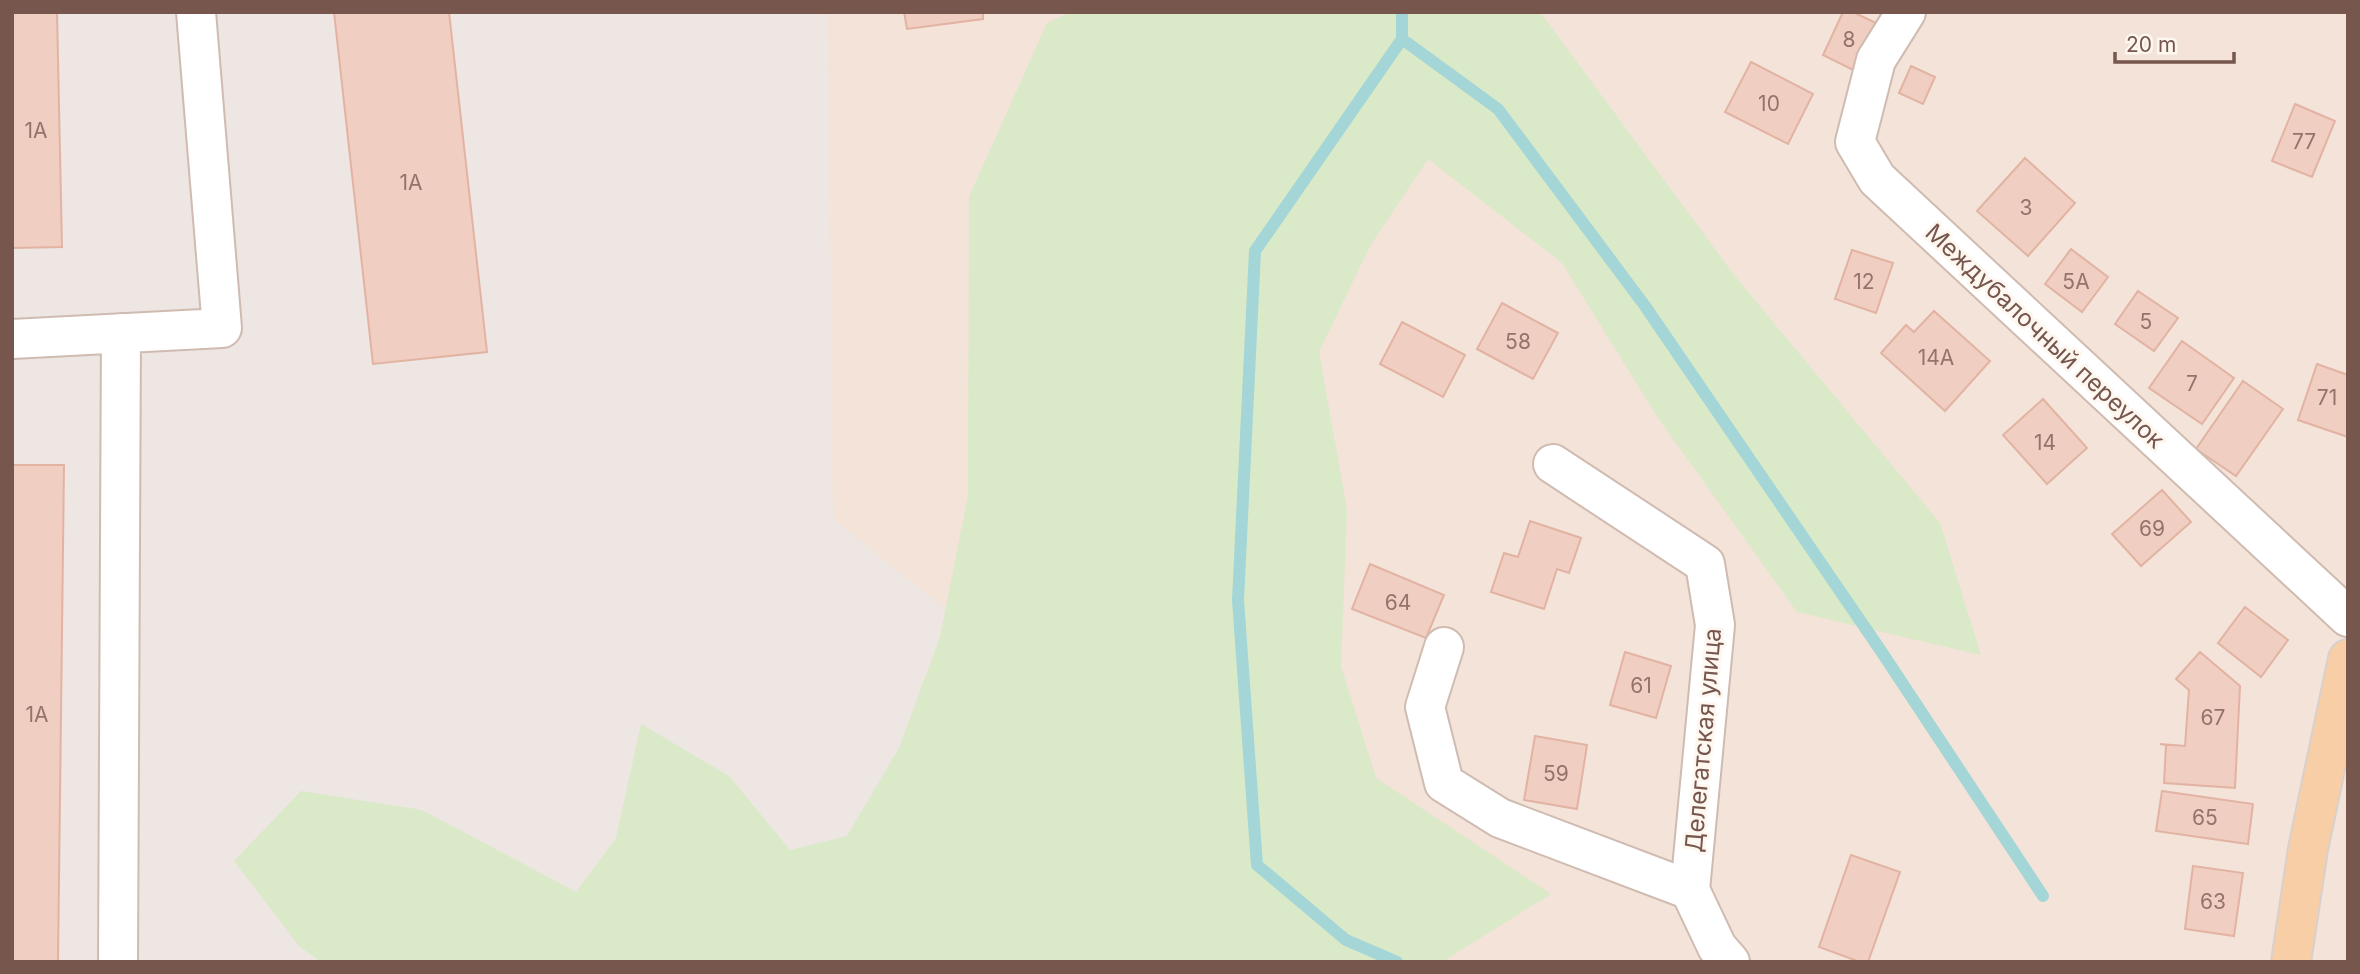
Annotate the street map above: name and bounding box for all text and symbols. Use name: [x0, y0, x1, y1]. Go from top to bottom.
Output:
scale bar: [2115, 21, 2234, 65]
house number: 8: [1843, 27, 1856, 52]
text: 20 m: [2126, 32, 2176, 57]
house number: 10: [1758, 91, 1780, 116]
house number: 1А: [24, 118, 48, 143]
house number: 77: [2292, 129, 2316, 154]
house number: 1А: [399, 170, 423, 195]
house number: 3: [2020, 195, 2032, 220]
street label: Междубалочный переулок: [1920, 218, 2170, 454]
house number: 12: [1853, 269, 1875, 294]
house number: 5А: [2062, 269, 2090, 294]
house number: 5: [2140, 309, 2152, 334]
house number: 58: [1505, 329, 1531, 354]
house number: 14А: [1918, 345, 1954, 370]
house number: 7: [2186, 371, 2198, 396]
house number: 71: [2317, 385, 2337, 410]
house number: 14: [2034, 430, 2056, 455]
house number: 69: [2139, 516, 2165, 541]
house number: 64: [1385, 590, 1411, 615]
street label: Делегатская улица: [1679, 627, 1727, 853]
house number: 61: [1630, 673, 1652, 698]
house number: 1А: [25, 702, 49, 727]
house number: 67: [2201, 705, 2225, 730]
house number: 59: [1543, 761, 1569, 786]
house number: 65: [2192, 805, 2218, 830]
house number: 63: [2200, 889, 2226, 914]

